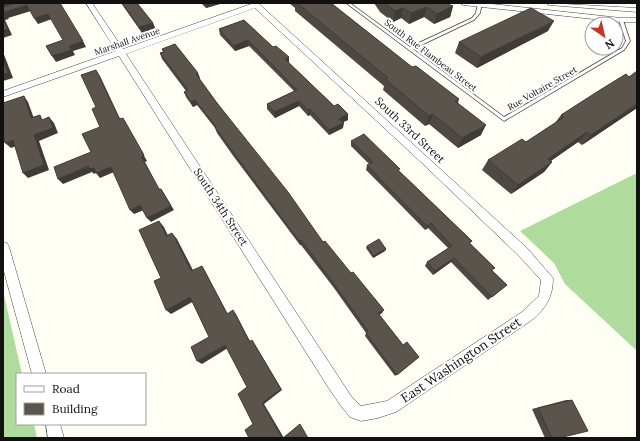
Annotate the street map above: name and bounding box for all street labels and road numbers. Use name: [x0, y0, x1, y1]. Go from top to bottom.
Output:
street label: South Rue Flambeau Street: [382, 17, 480, 94]
street label: Marshall Avenue: [93, 25, 161, 57]
street label: Rue Voltaire Street: [505, 63, 579, 112]
street label: South 33rd Street: [372, 94, 448, 167]
street label: South 34th Street: [191, 165, 252, 249]
street label: East Washington Street: [397, 313, 525, 407]

